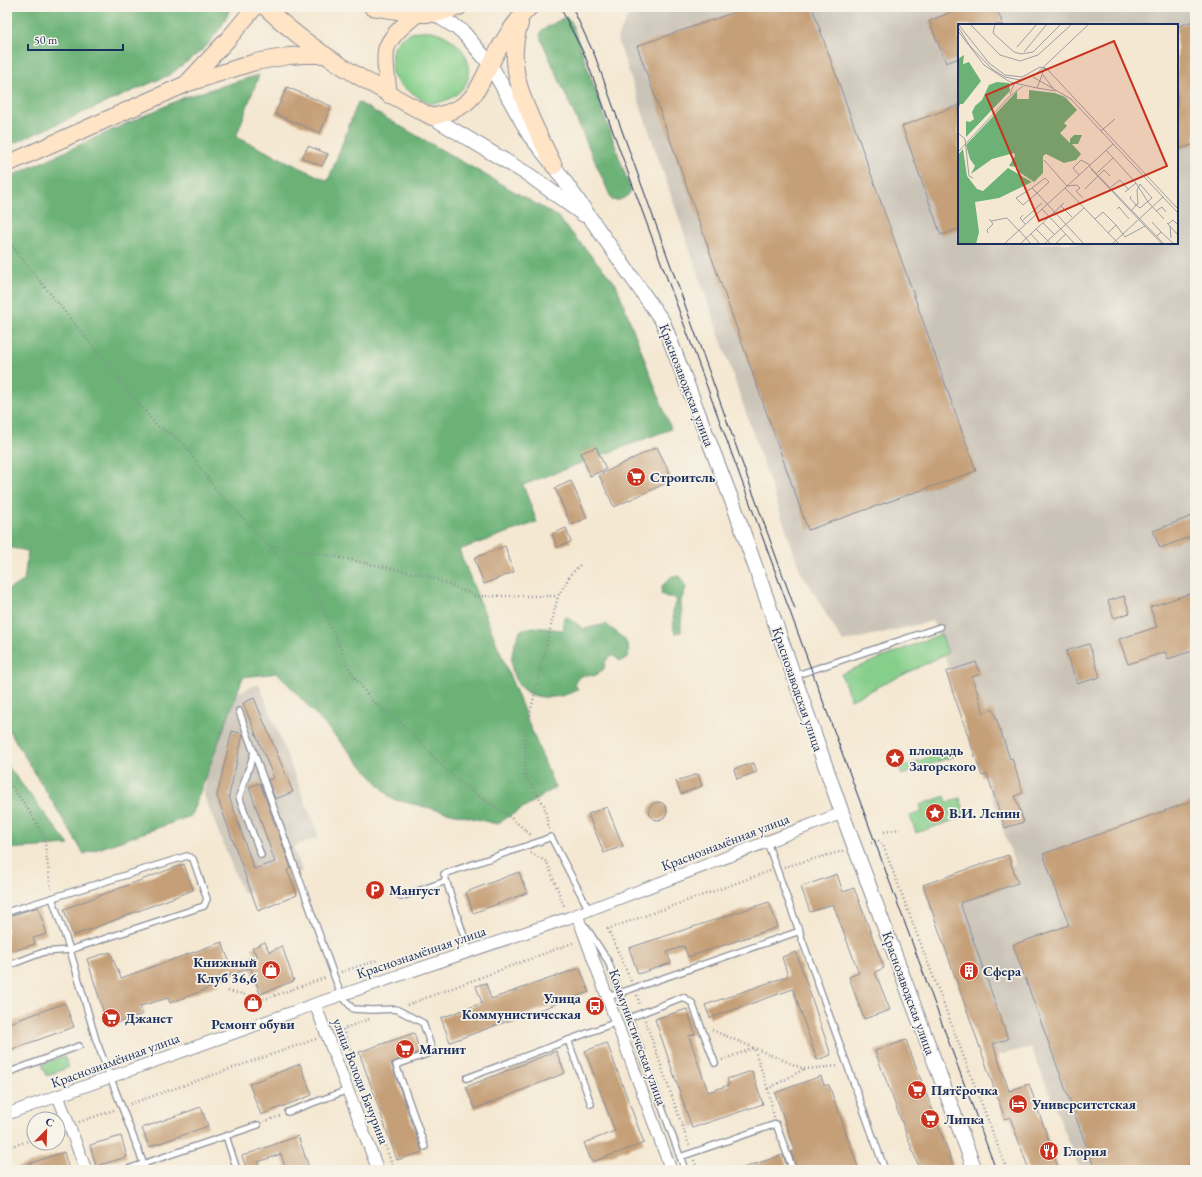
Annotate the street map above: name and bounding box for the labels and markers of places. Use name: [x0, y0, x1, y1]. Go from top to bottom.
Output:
supermarket icon: Строитель: [625, 466, 647, 488]
place label: Строитель: [650, 468, 716, 486]
place label: площадь Загорского: [909, 741, 976, 775]
place icon: площадь Загорского: [884, 747, 906, 769]
place icon: В.И. Ленин: [924, 802, 946, 824]
place label: В.И. Ленин: [949, 804, 1020, 822]
parking icon: Мангуст: [364, 879, 386, 901]
place label: Мангуст: [389, 881, 441, 899]
place label: Книжный Клуб 36,6: [193, 953, 258, 987]
shop icon: Книжный Клуб 36,6: [260, 959, 282, 981]
building icon: Сфера: [958, 960, 980, 982]
place label: Сфера: [983, 962, 1022, 980]
place label: Улица Коммунистическая: [462, 989, 582, 1023]
shop icon: Ремонт обуви: [242, 992, 264, 1014]
bus stop icon: Улица Коммунистическая: [584, 995, 606, 1017]
supermarket icon: Джанет: [100, 1007, 122, 1029]
place label: Джанет: [125, 1009, 173, 1027]
place label: Ремонт обуви: [211, 1015, 295, 1033]
supermarket icon: Магнит: [394, 1038, 416, 1060]
place label: Магнит: [419, 1040, 467, 1058]
supermarket icon: Пятёрочка: [906, 1079, 928, 1101]
place label: Пятёрочка: [931, 1081, 999, 1099]
hotel icon: Университетская: [1007, 1093, 1029, 1115]
place label: Университетская: [1031, 1095, 1137, 1113]
supermarket icon: Липка: [919, 1108, 941, 1130]
place label: Липка: [944, 1110, 985, 1128]
restaurant icon: Глория: [1038, 1140, 1060, 1162]
place label: Глория: [1063, 1142, 1107, 1160]

